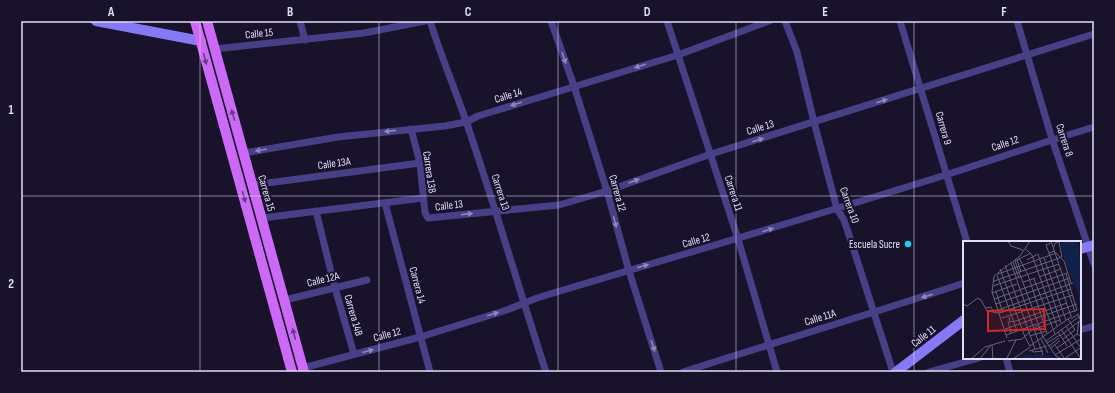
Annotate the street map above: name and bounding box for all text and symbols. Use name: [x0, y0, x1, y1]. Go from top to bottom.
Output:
text: A: [107, 4, 115, 20]
text: B: [287, 4, 293, 20]
text: C: [465, 4, 472, 20]
text: D: [644, 4, 651, 20]
text: E: [822, 4, 828, 20]
text: F: [1001, 4, 1007, 20]
street label: Calle 15: [244, 26, 274, 41]
one-way arrow: [203, 52, 209, 65]
one-way arrow: [562, 52, 568, 64]
one-way arrow: [634, 63, 646, 69]
street label: Calle 14: [493, 85, 524, 106]
one-way arrow: [876, 98, 888, 104]
one-way arrow: [510, 101, 522, 107]
text: 1: [8, 102, 14, 118]
one-way arrow: [230, 108, 236, 120]
street label: Carrera 9: [933, 110, 954, 146]
street label: Calle 13: [745, 117, 776, 138]
street label: Carrera 8: [1053, 122, 1076, 158]
one-way arrow: [384, 128, 396, 134]
street label: Calle 12: [990, 133, 1021, 154]
one-way arrow: [752, 137, 764, 143]
one-way arrow: [255, 147, 267, 153]
street label: Carrera 13B: [420, 150, 439, 194]
street label: Calle 13A: [317, 155, 352, 172]
street label: Carrera 13: [489, 172, 513, 212]
street label: Carrera 15: [255, 173, 278, 213]
street label: Carrera 12: [606, 173, 629, 213]
street label: Carrera 11: [722, 174, 745, 213]
one-way arrow: [629, 178, 641, 184]
street label: Carrera 10: [837, 185, 862, 225]
one-way arrow: [241, 191, 247, 204]
street label: Calle 13: [434, 197, 464, 214]
one-way arrow: [461, 211, 473, 218]
one-way arrow: [612, 216, 618, 228]
one-way arrow: [762, 227, 774, 233]
street label: Calle 12: [681, 230, 712, 251]
place label: Escuela Sucre: [849, 238, 900, 251]
marker: Escuela Sucre: [903, 239, 913, 249]
inset map: [963, 241, 1081, 359]
one-way arrow: [637, 263, 649, 269]
street label: Carrera 14: [406, 265, 429, 305]
street label: Calle 12A: [306, 269, 341, 290]
text: 2: [8, 276, 14, 292]
street label: Carrera 14B: [341, 293, 366, 337]
one-way arrow: [921, 293, 933, 299]
street label: Calle 11A: [803, 306, 838, 328]
one-way arrow: [487, 311, 499, 317]
street label: Calle 11: [909, 323, 938, 350]
street label: Calle 12: [372, 324, 403, 344]
one-way arrow: [291, 328, 297, 340]
one-way arrow: [650, 341, 656, 353]
one-way arrow: [362, 347, 374, 353]

